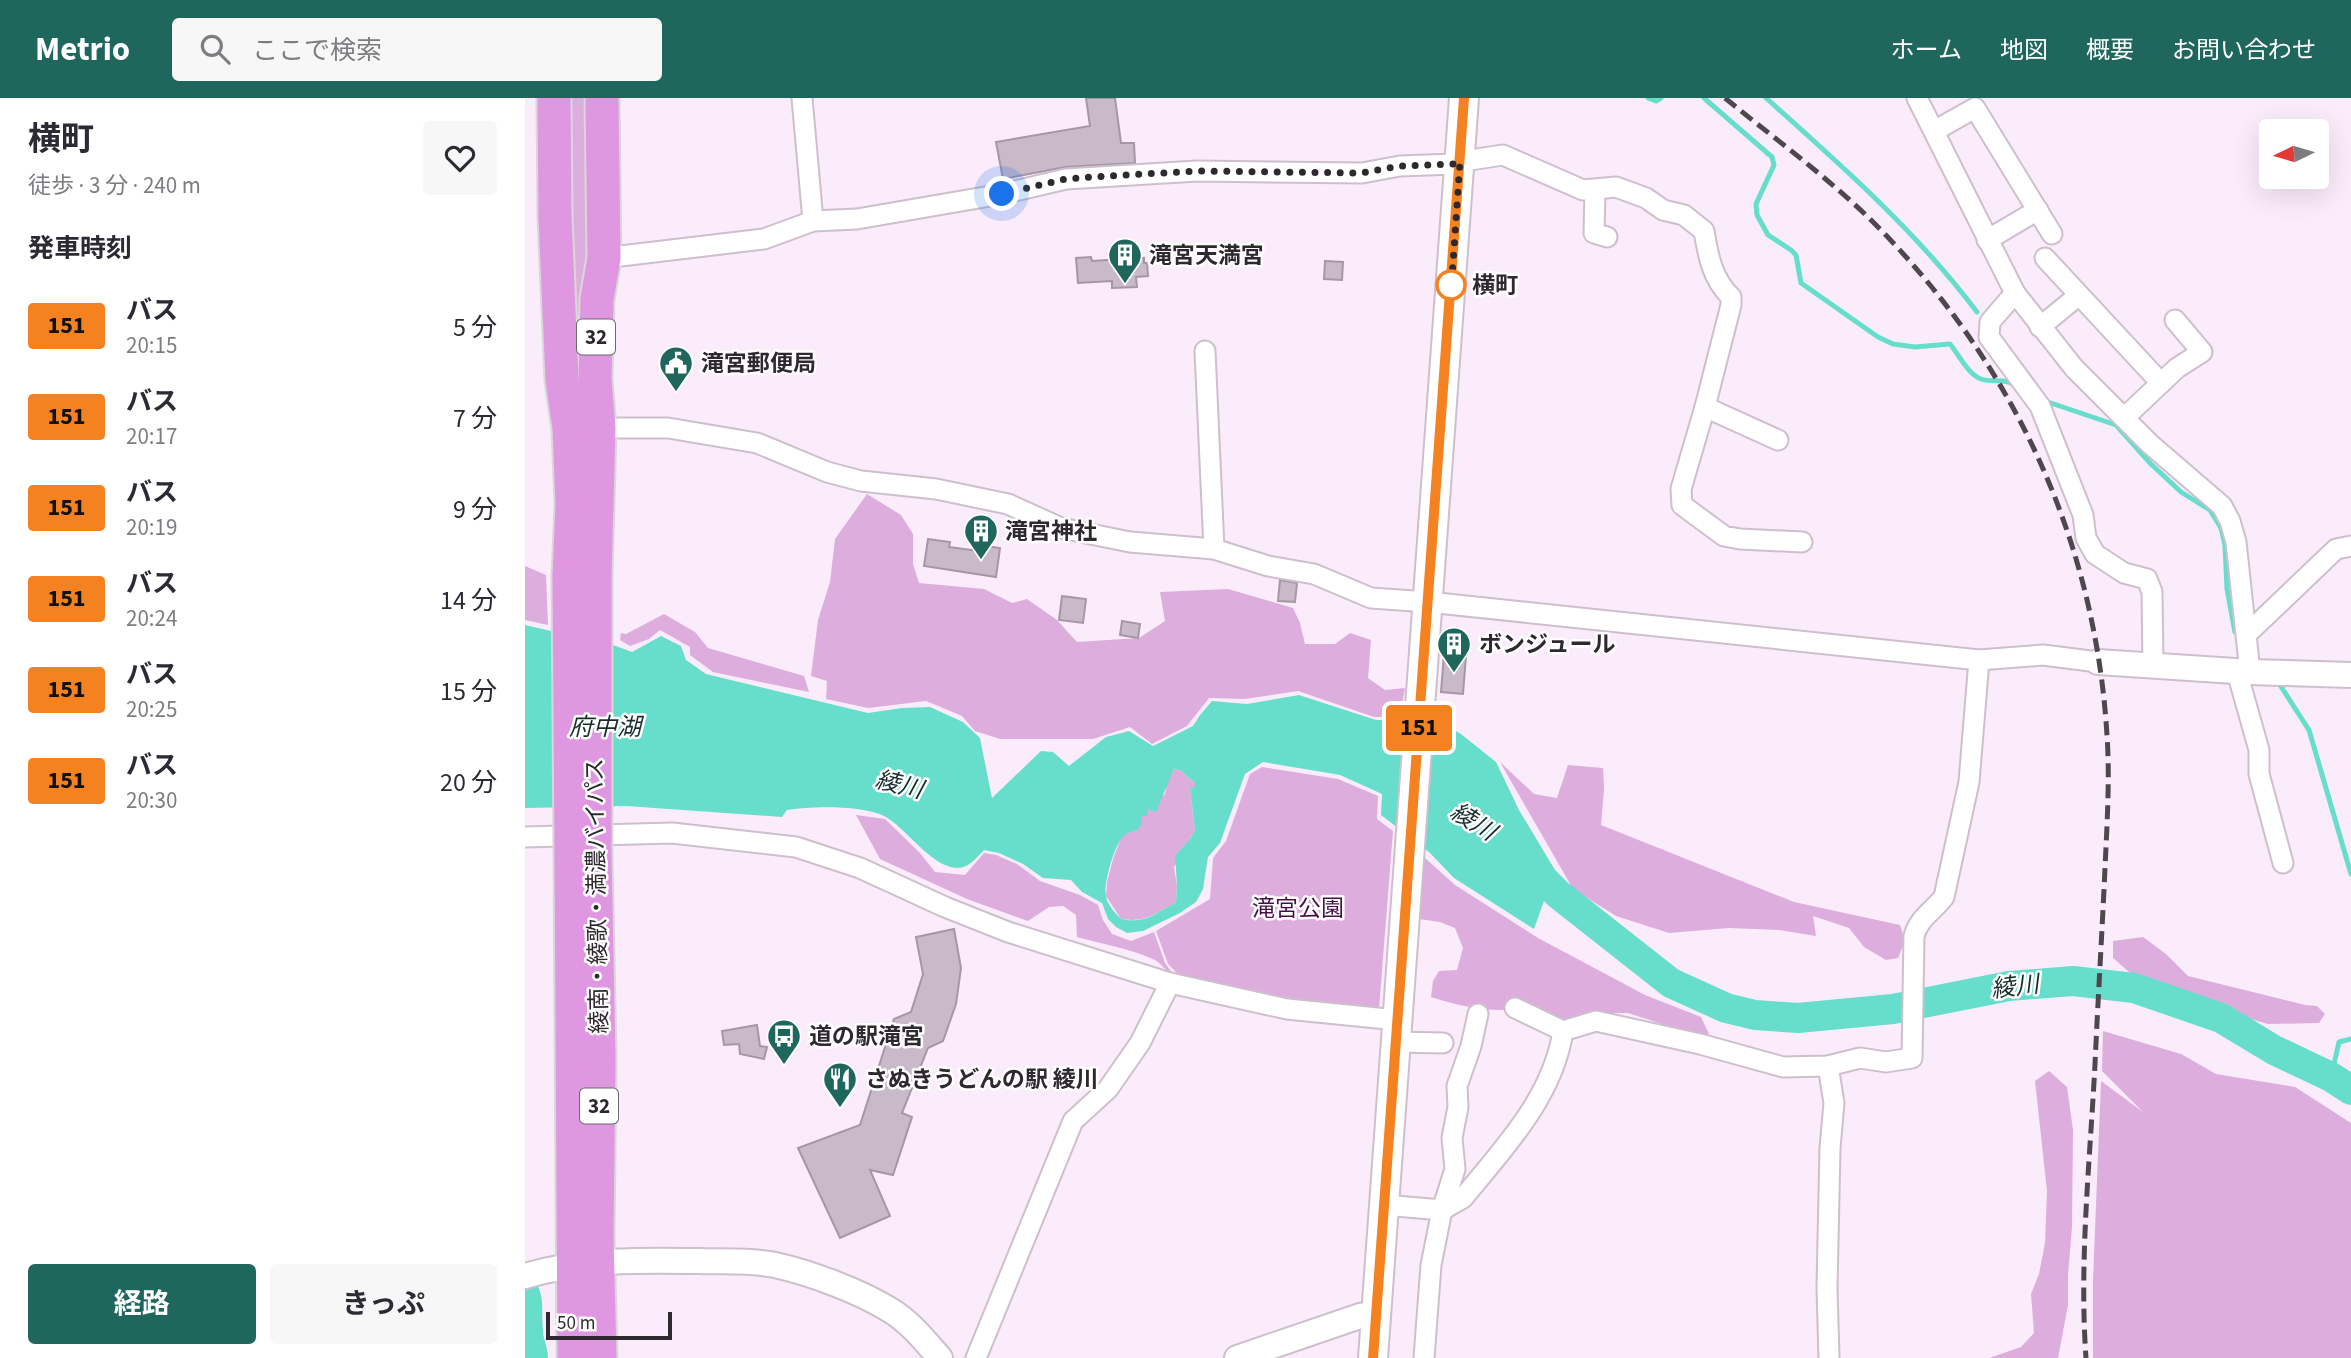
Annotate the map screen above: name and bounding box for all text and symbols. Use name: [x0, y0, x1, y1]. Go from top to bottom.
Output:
search box: [172, 18, 662, 81]
text: Metrio: [35, 26, 130, 73]
icon: search: [196, 30, 234, 68]
text: ここで検索: [252, 32, 382, 69]
text: ホーム: [1891, 33, 1962, 68]
text: 地図: [2000, 33, 2048, 68]
text: 概要: [2086, 33, 2134, 68]
text: お問い合わせ: [2172, 33, 2316, 68]
text: 横町: [28, 116, 94, 163]
north arrow: [2259, 119, 2329, 189]
map controls: [2259, 119, 2329, 189]
button: heart: [423, 121, 497, 195]
text: 徒歩 · 3 分 · 240 m: [28, 169, 201, 202]
your location: [984, 176, 1019, 211]
text: 発車時刻: [28, 230, 132, 267]
building icon: 滝宮天満宮: [1106, 236, 1144, 285]
place label: 滝宮天満宮: [1149, 239, 1264, 272]
place label: 横町: [1472, 269, 1518, 302]
marker: 横町: [1436, 270, 1466, 300]
text: バス: [126, 292, 178, 329]
text: 151: [47, 308, 86, 343]
text: 5 分: [453, 309, 497, 346]
road number: 32: [577, 320, 615, 354]
text: 20:15: [126, 329, 177, 362]
public building icon: 滝宮郵便局: [657, 344, 695, 393]
place label: 滝宮郵便局: [701, 347, 816, 380]
text: バス: [126, 383, 178, 420]
text: 151: [47, 399, 86, 434]
text: 7 分: [453, 400, 497, 437]
text: 20:17: [126, 420, 177, 453]
text: バス: [126, 474, 178, 511]
text: 151: [47, 490, 86, 525]
text: 9 分: [453, 491, 497, 528]
text: 20:19: [126, 511, 177, 544]
building icon: 滝宮神社: [962, 512, 1000, 561]
place label: 滝宮神社: [1005, 515, 1097, 548]
text: バス: [126, 565, 178, 602]
text: 151: [47, 581, 86, 616]
text: 14 分: [440, 582, 497, 619]
text: 20:24: [126, 602, 177, 635]
building icon: ボンジュール: [1435, 625, 1473, 674]
place label: ボンジュール: [1479, 628, 1615, 661]
text: バス: [126, 656, 178, 693]
text: 151: [47, 672, 86, 707]
text: 15 分: [440, 673, 497, 710]
text: 20:25: [126, 693, 177, 726]
line badge: 151: [1379, 705, 1459, 751]
water label: 府中湖: [569, 710, 645, 745]
text: 151: [1400, 710, 1438, 745]
text: バス: [126, 747, 178, 784]
street label: 綾南・綾歌・満濃バイパス: [578, 758, 616, 1034]
water label: 綾川: [871, 762, 929, 809]
text: 151: [47, 763, 86, 798]
text: 20 分: [440, 764, 497, 801]
text: 20:30: [126, 784, 177, 817]
water label: 綾川: [1443, 794, 1505, 851]
park label: 滝宮公園: [1252, 892, 1344, 925]
water label: 綾川: [1989, 966, 2044, 1007]
bus stop icon: 道の駅滝宮: [765, 1017, 803, 1066]
place label: 道の駅滝宮: [809, 1020, 924, 1053]
restaurant icon: さぬきうどんの駅 綾川: [821, 1060, 859, 1109]
place label: さぬきうどんの駅 綾川: [865, 1063, 1099, 1096]
road number: 32: [580, 1088, 618, 1124]
button: 経路: [28, 1264, 256, 1344]
button: きっぷ: [270, 1264, 497, 1344]
scale bar: [546, 1309, 672, 1341]
text: 50 m: [557, 1310, 595, 1337]

